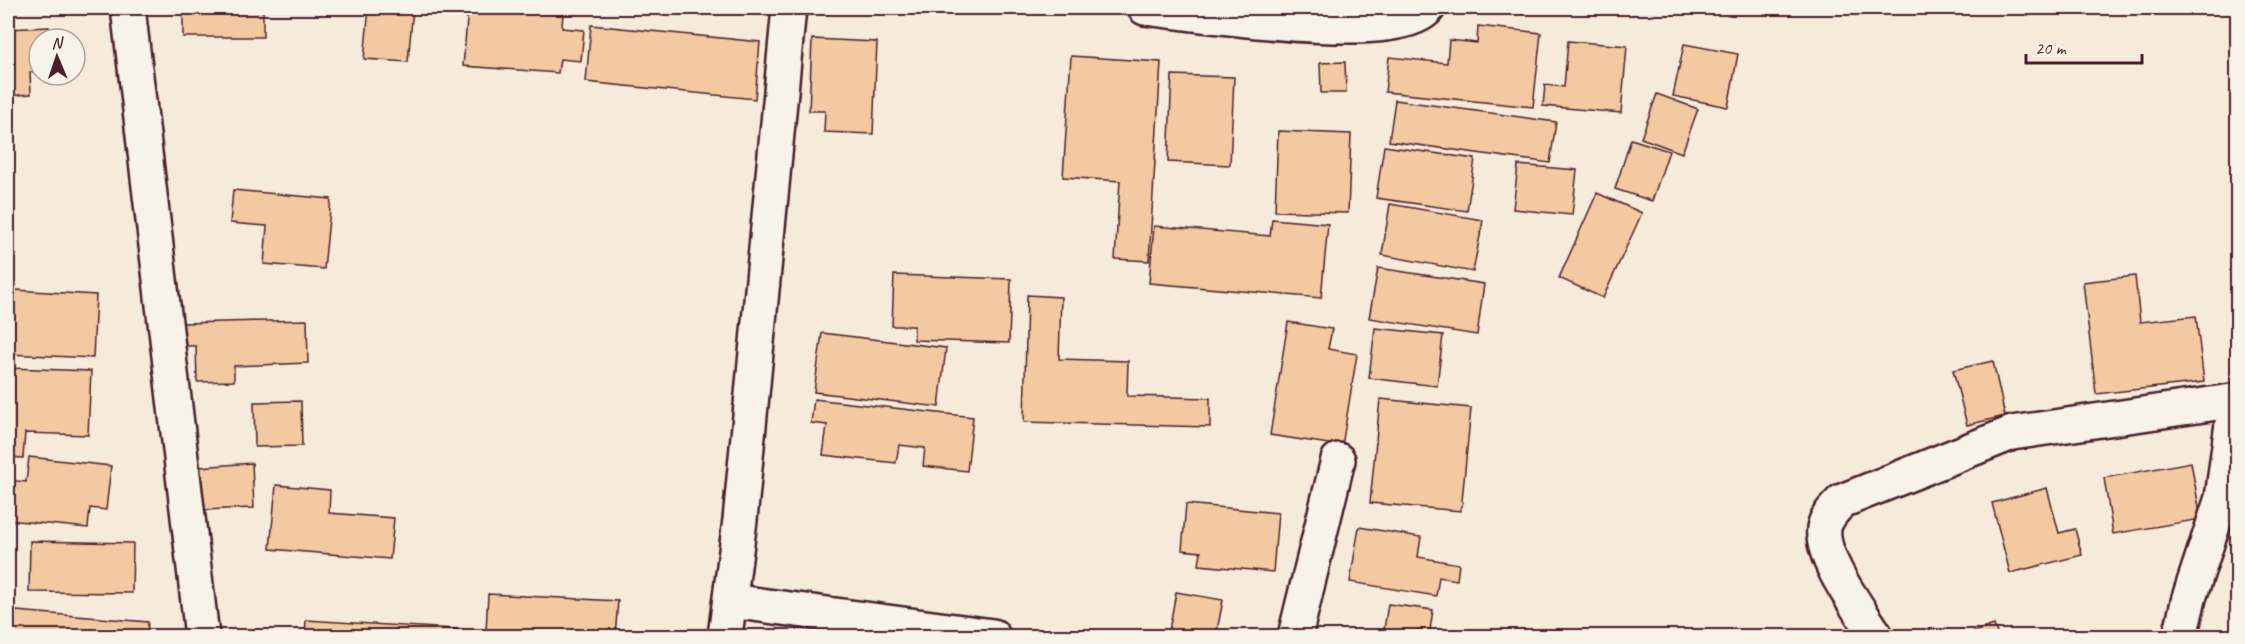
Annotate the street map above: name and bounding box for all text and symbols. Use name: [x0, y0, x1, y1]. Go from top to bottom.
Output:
north arrow: [27, 27, 87, 87]
scale bar: [2026, 27, 2142, 65]
text: N: [51, 33, 65, 53]
text: 20 m: [2035, 37, 2068, 59]

